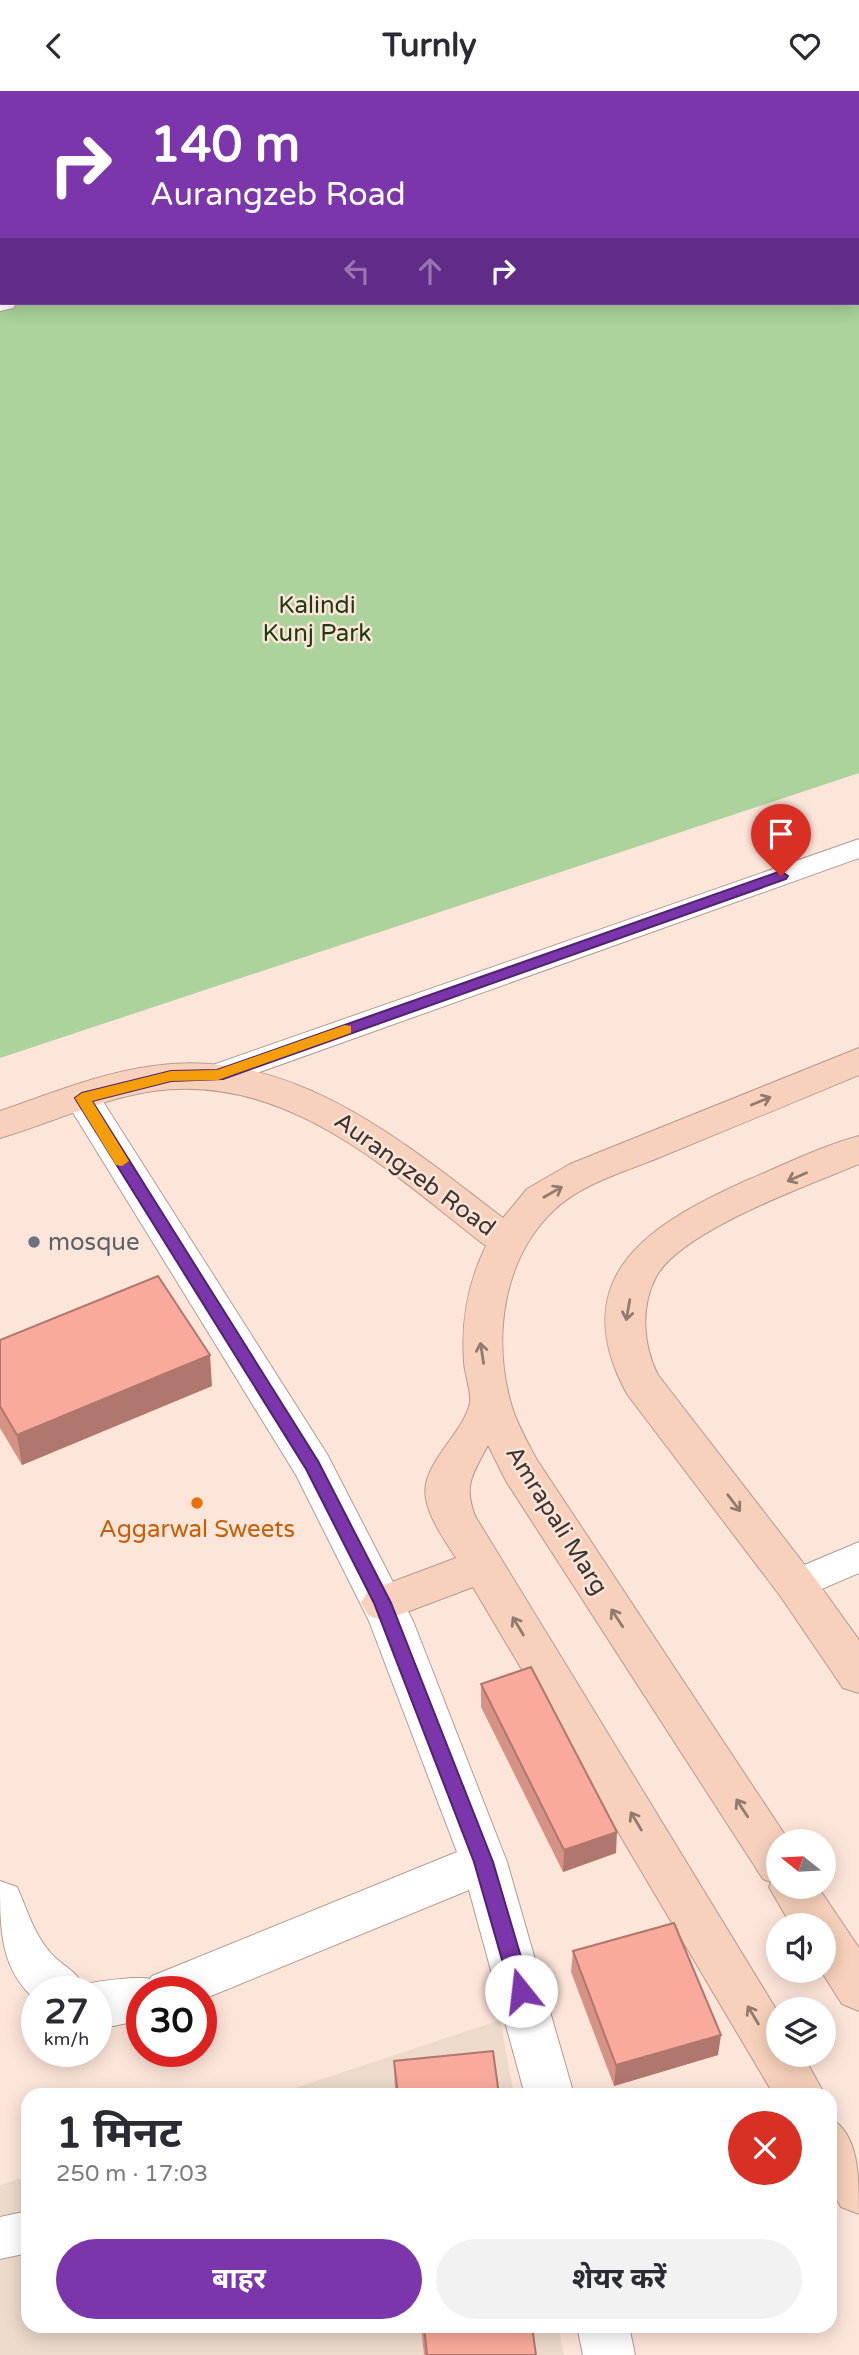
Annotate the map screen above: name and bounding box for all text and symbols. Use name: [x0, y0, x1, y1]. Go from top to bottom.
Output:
icon: back: [35, 27, 73, 65]
text: Turnly: [383, 27, 476, 65]
icon: heart: [786, 27, 824, 65]
text: 140 m: [150, 116, 300, 175]
icon: right: [35, 119, 126, 210]
text: Aurangzeb Road: [150, 176, 406, 214]
icon: left: [338, 252, 376, 290]
icon: ahead: [411, 252, 449, 290]
icon: right: [484, 252, 522, 290]
park label: Kalindi Kunj Park: [263, 591, 371, 648]
pin: [751, 804, 811, 876]
icon: arrive: [762, 815, 800, 853]
one-way arrow: [750, 1094, 771, 1107]
street label: Aurangzeb Road: [329, 1106, 501, 1243]
one-way arrow: [786, 1171, 808, 1184]
one-way arrow: [542, 1185, 562, 1199]
place label: mosque: [48, 1228, 140, 1257]
marker: mosque: [26, 1234, 42, 1250]
one-way arrow: [621, 1298, 634, 1321]
one-way arrow: [475, 1342, 488, 1365]
street label: Amrapali Marg: [499, 1441, 614, 1600]
one-way arrow: [726, 1494, 741, 1512]
marker: Aggarwal Sweets: [189, 1495, 205, 1511]
place label: Aggarwal Sweets: [99, 1515, 295, 1544]
one-way arrow: [610, 1608, 624, 1628]
one-way arrow: [511, 1617, 525, 1637]
one-way arrow: [734, 1799, 748, 1819]
one-way arrow: [628, 1811, 642, 1831]
north arrow: [766, 1829, 836, 1899]
map controls: [766, 1829, 836, 2067]
button: sound: [766, 1913, 836, 1983]
position arrow: [484, 1954, 558, 2028]
speed limit sign: 30: [126, 1976, 217, 2067]
text: 27: [45, 1991, 88, 2033]
button: layers: [766, 1997, 836, 2067]
one-way arrow: [746, 2006, 760, 2026]
text: km/h: [44, 2028, 89, 2050]
text: 1 मिनट: [56, 2108, 181, 2159]
button: close: [728, 2111, 802, 2185]
text: 250 m · 17:03: [56, 2160, 208, 2188]
button: बाहर: [56, 2239, 422, 2319]
button: शेयर करें: [436, 2239, 802, 2319]

